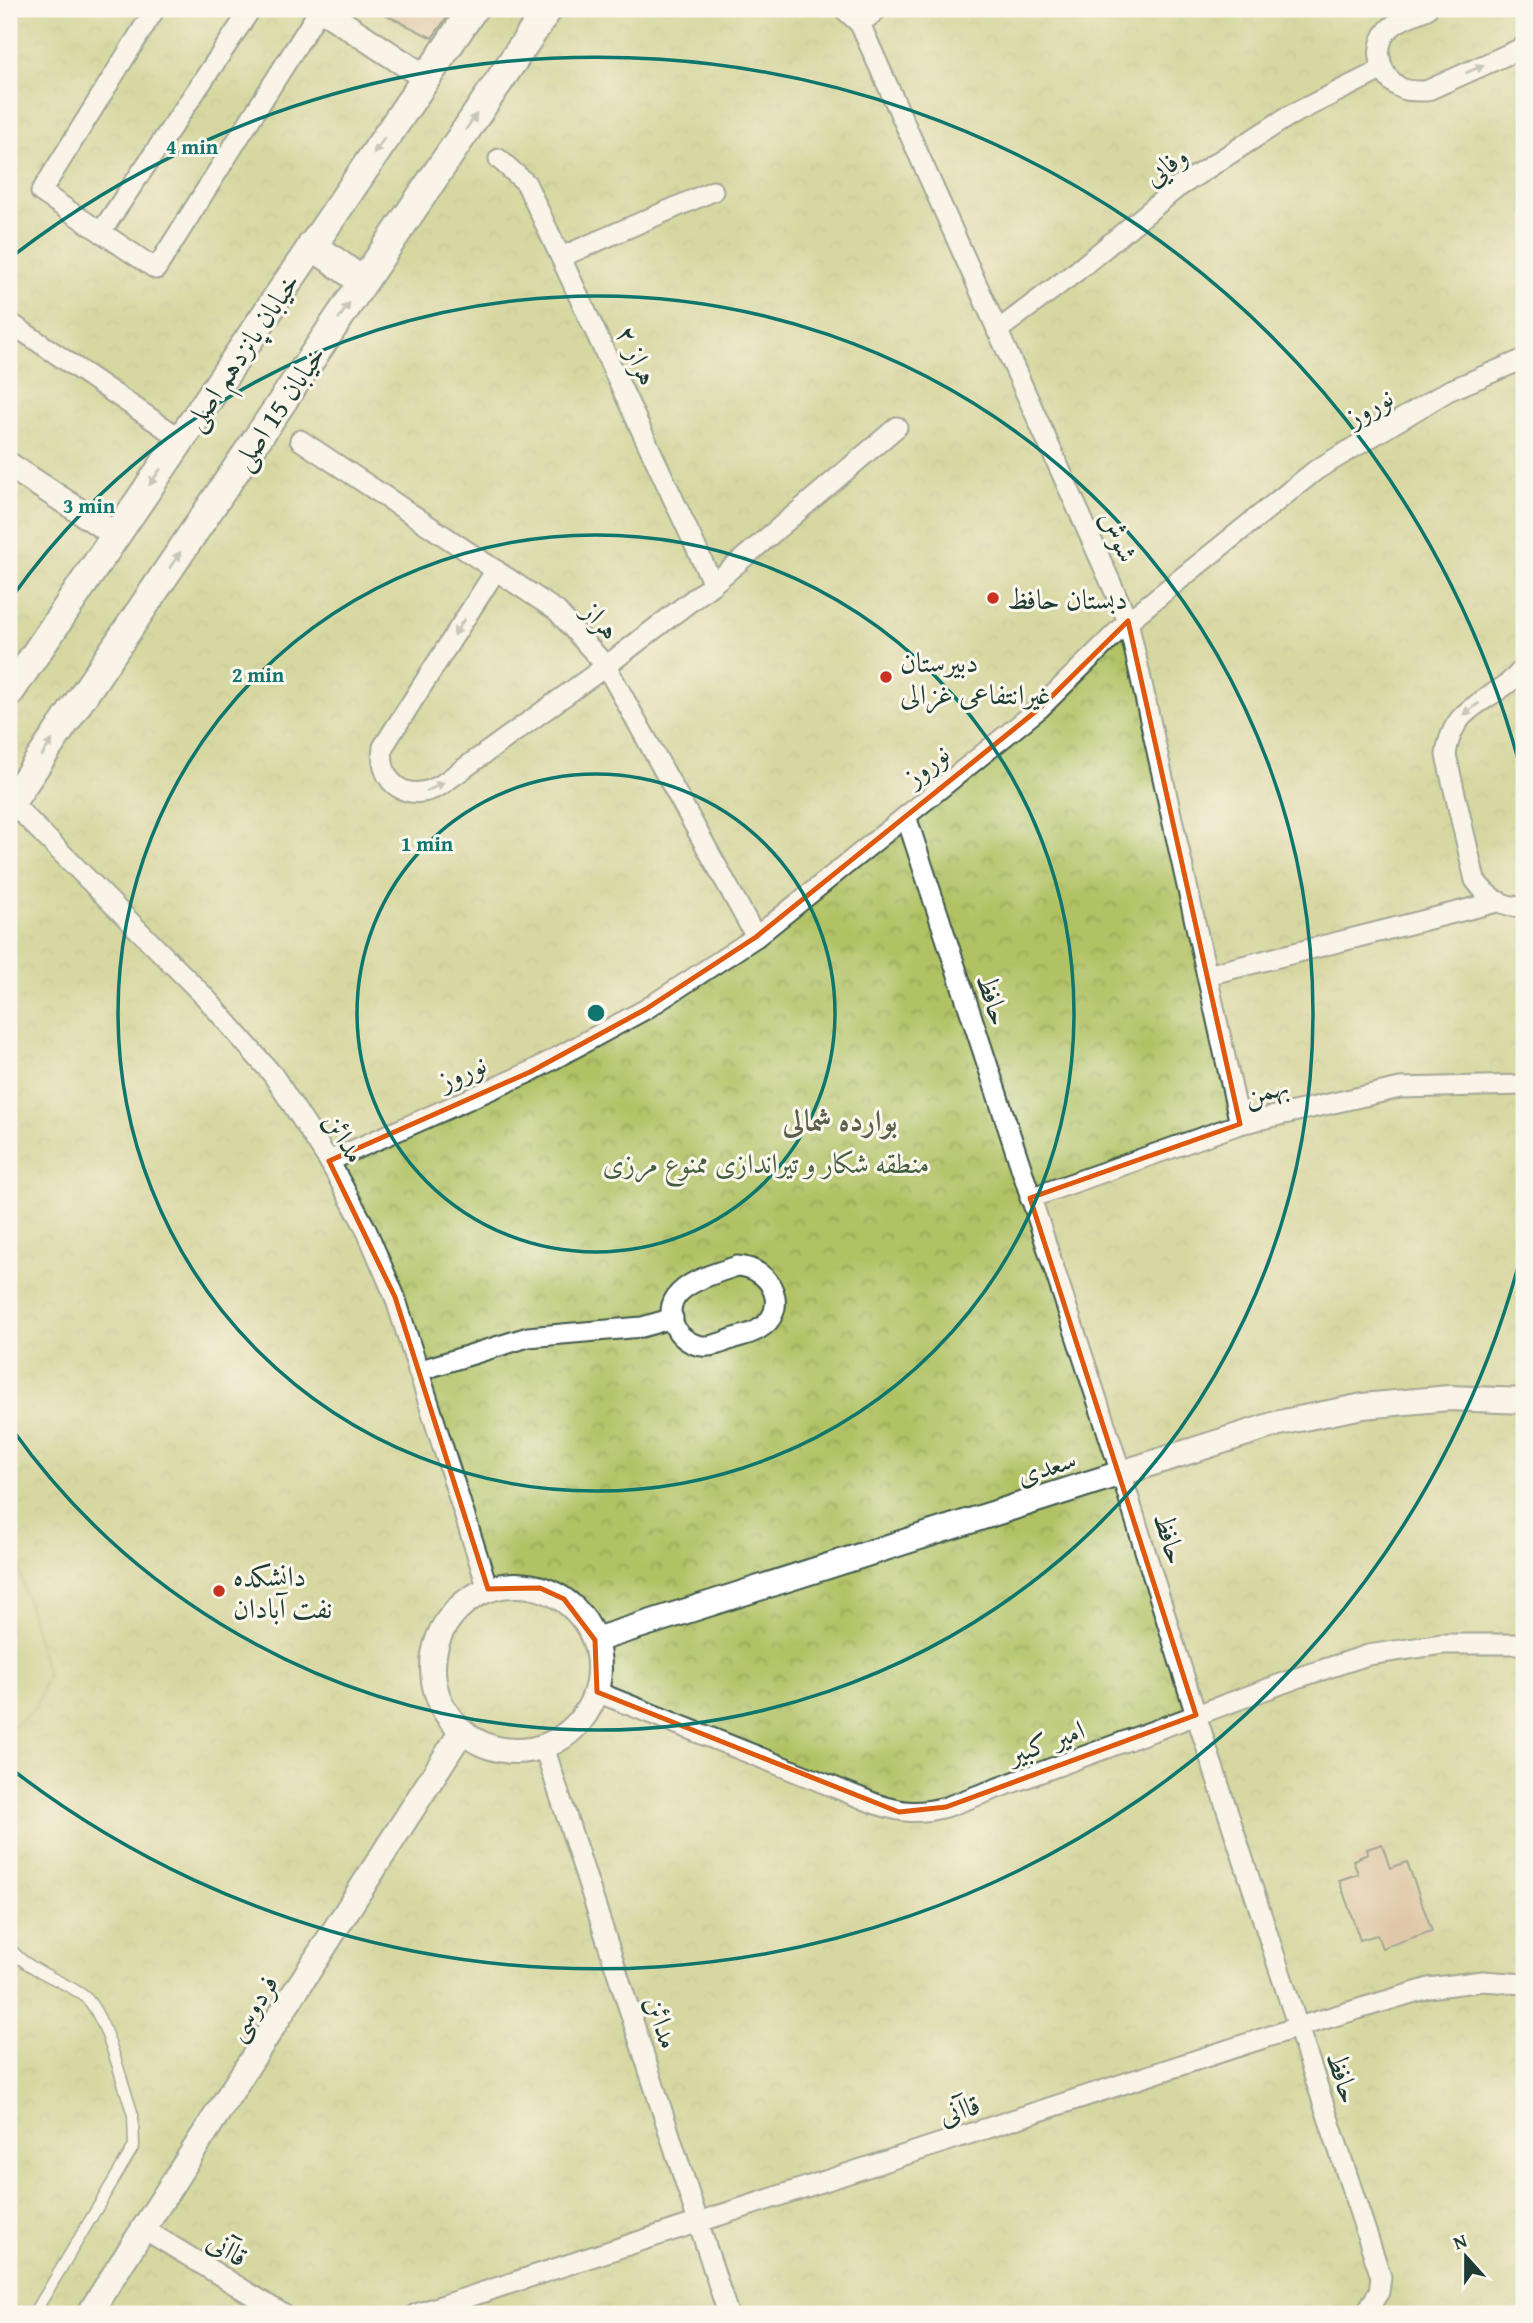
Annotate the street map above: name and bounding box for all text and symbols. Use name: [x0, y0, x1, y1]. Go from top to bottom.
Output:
one-way arrow: [1465, 63, 1485, 75]
one-way arrow: [464, 113, 477, 132]
text: 4 min: [166, 131, 219, 162]
street label: وفایی: [1134, 135, 1196, 195]
one-way arrow: [372, 137, 386, 155]
street label: خیابان پانزدهم اصلی: [173, 264, 315, 442]
one-way arrow: [337, 302, 351, 320]
street label: هراز ۲: [606, 318, 670, 392]
street label: خیابان 15 اصلی: [221, 336, 336, 478]
street label: نوروز: [1335, 376, 1400, 438]
one-way arrow: [149, 467, 162, 486]
text: 3 min: [63, 490, 116, 521]
street label: شوش: [1090, 503, 1150, 569]
one-way arrow: [168, 550, 181, 570]
place label: دبستان حافظ: [1007, 578, 1128, 619]
street label: هراز: [572, 589, 630, 648]
marker: دبستان حافظ: [985, 590, 1001, 606]
one-way arrow: [452, 618, 466, 636]
place label: دبیرستان غیرانتفاعی غزالی: [900, 641, 1051, 714]
text: 2 min: [232, 659, 285, 690]
marker: دبیرستان غیرانتفاعی غزالی: [878, 669, 894, 685]
one-way arrow: [1462, 702, 1480, 716]
street label: نوروز: [892, 733, 958, 797]
one-way arrow: [40, 739, 54, 757]
one-way arrow: [425, 781, 445, 792]
text: 1 min: [401, 828, 454, 859]
street label: حافظ: [966, 968, 1022, 1030]
centre of rings: [584, 1001, 608, 1025]
street label: نوروز: [429, 1042, 493, 1101]
street label: بهمن: [1239, 1064, 1293, 1114]
district label: بوارده شمالی: [781, 1098, 898, 1142]
street label: مدائن: [313, 1103, 377, 1171]
park label: منطقه شکار و تیراندازی ممنوع مرزی: [603, 1142, 929, 1187]
street label: سعدی: [1011, 1437, 1081, 1495]
street label: حافظ: [1144, 1507, 1198, 1569]
place label: دانشکده نفت آبادان: [233, 1555, 332, 1628]
marker: دانشکده نفت آبادان: [211, 1583, 227, 1599]
street label: امیر کبیر: [999, 1708, 1090, 1775]
street label: فردوسی: [214, 1966, 288, 2048]
street label: مدائن: [635, 1990, 691, 2054]
street label: حافظ: [1316, 2046, 1372, 2108]
street label: قاآنی: [933, 2083, 985, 2135]
street label: قاآنی: [200, 2220, 256, 2276]
north arrow: [1432, 2222, 1502, 2292]
text: N: [1449, 2226, 1471, 2256]

